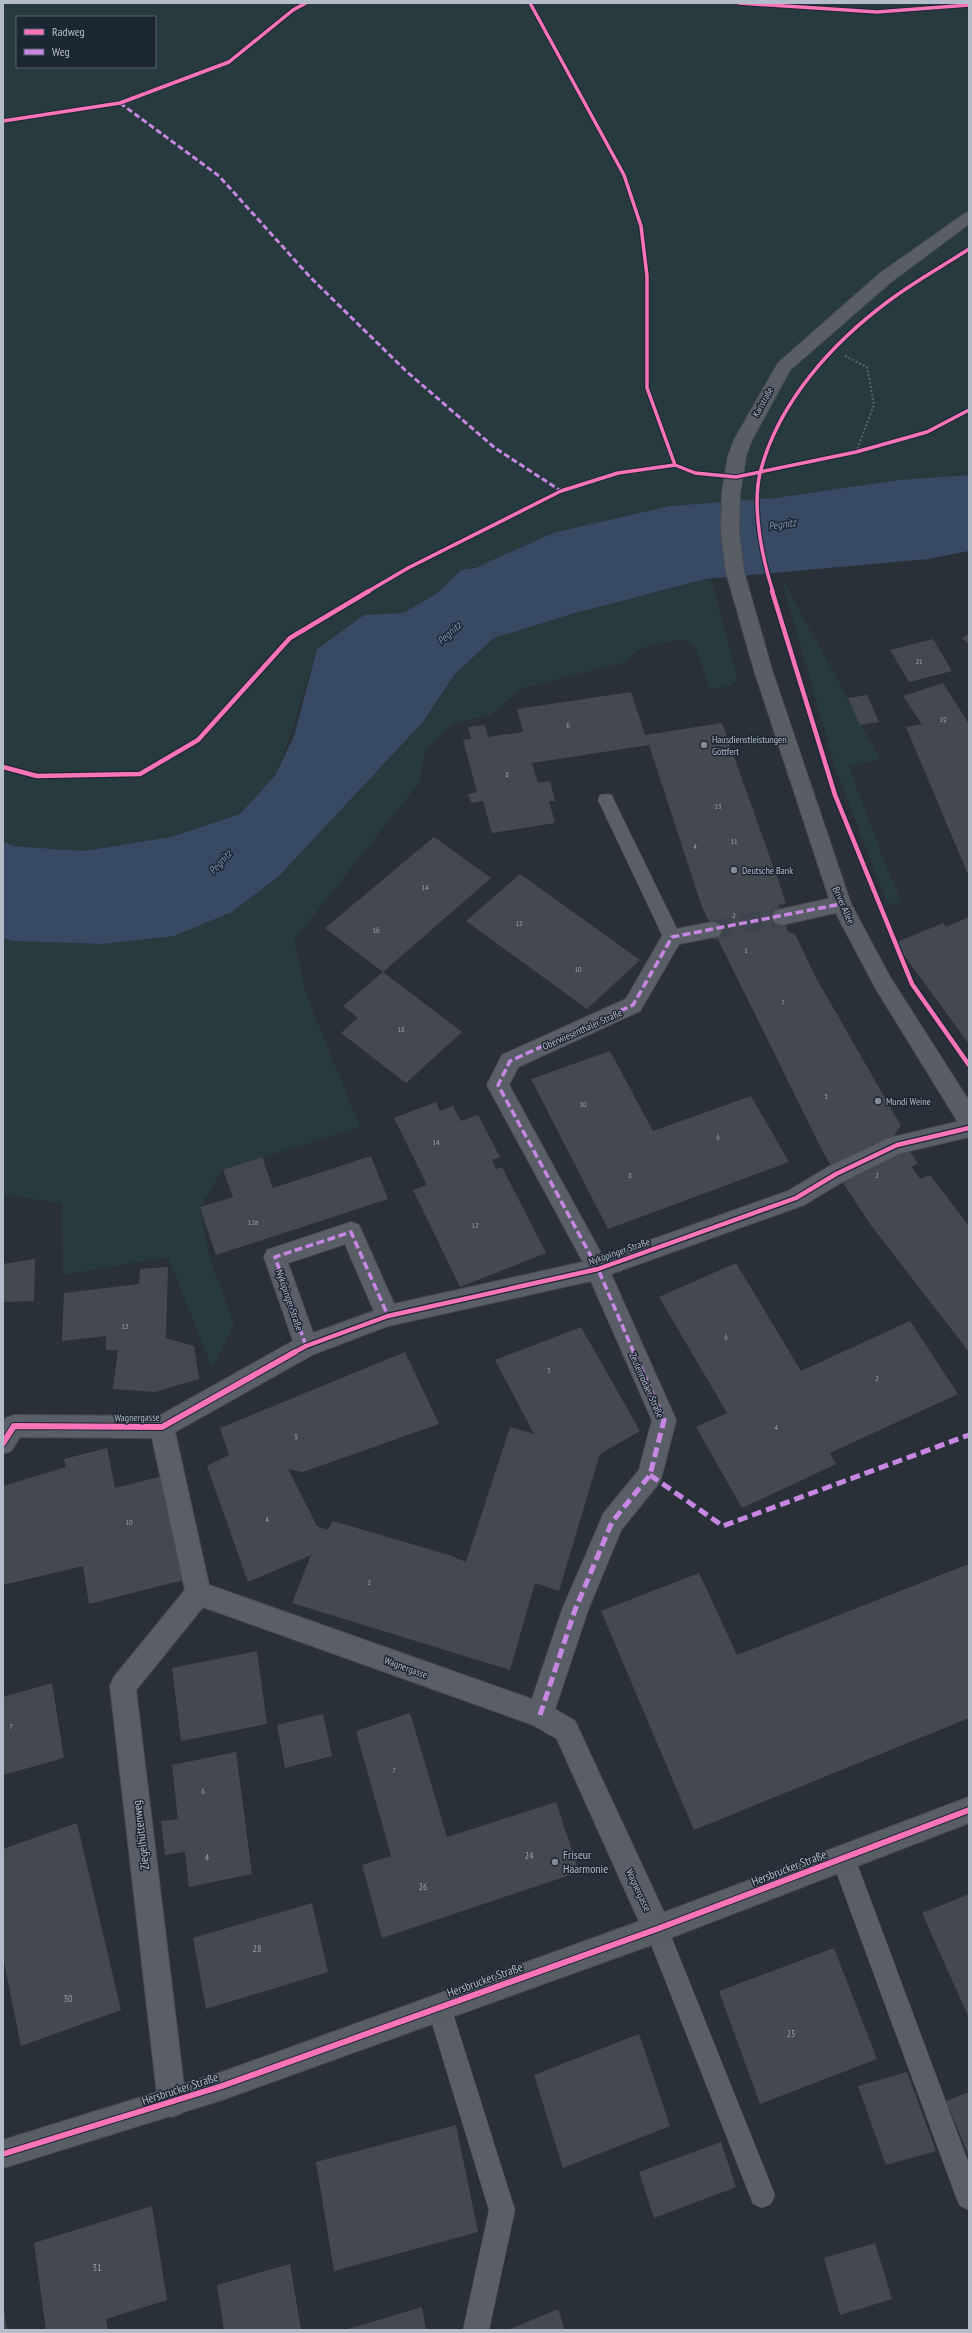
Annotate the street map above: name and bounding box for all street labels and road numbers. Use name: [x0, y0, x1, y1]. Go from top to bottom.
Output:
street label: Karlstraße: [750, 385, 775, 418]
street label: Briver Allee: [830, 884, 858, 926]
street label: Oberwiesenthaler Straße: [540, 1006, 624, 1053]
street label: Nyköpinger Straße: [587, 1235, 652, 1268]
street label: Nyköpinger Straße: [273, 1268, 306, 1333]
street label: Zeulenrodaer Straße: [626, 1350, 667, 1420]
street label: Wagnergasse: [114, 1411, 160, 1424]
street label: Wagnergasse: [382, 1654, 429, 1681]
street label: Ziegelhüttenweg: [129, 1799, 152, 1871]
street label: Hersbrucker Straße: [749, 1846, 829, 1889]
street label: Wagnergasse: [623, 1867, 654, 1913]
street label: Hersbrucker Straße: [445, 1959, 525, 2000]
street label: Hersbrucker Straße: [140, 2069, 220, 2108]

